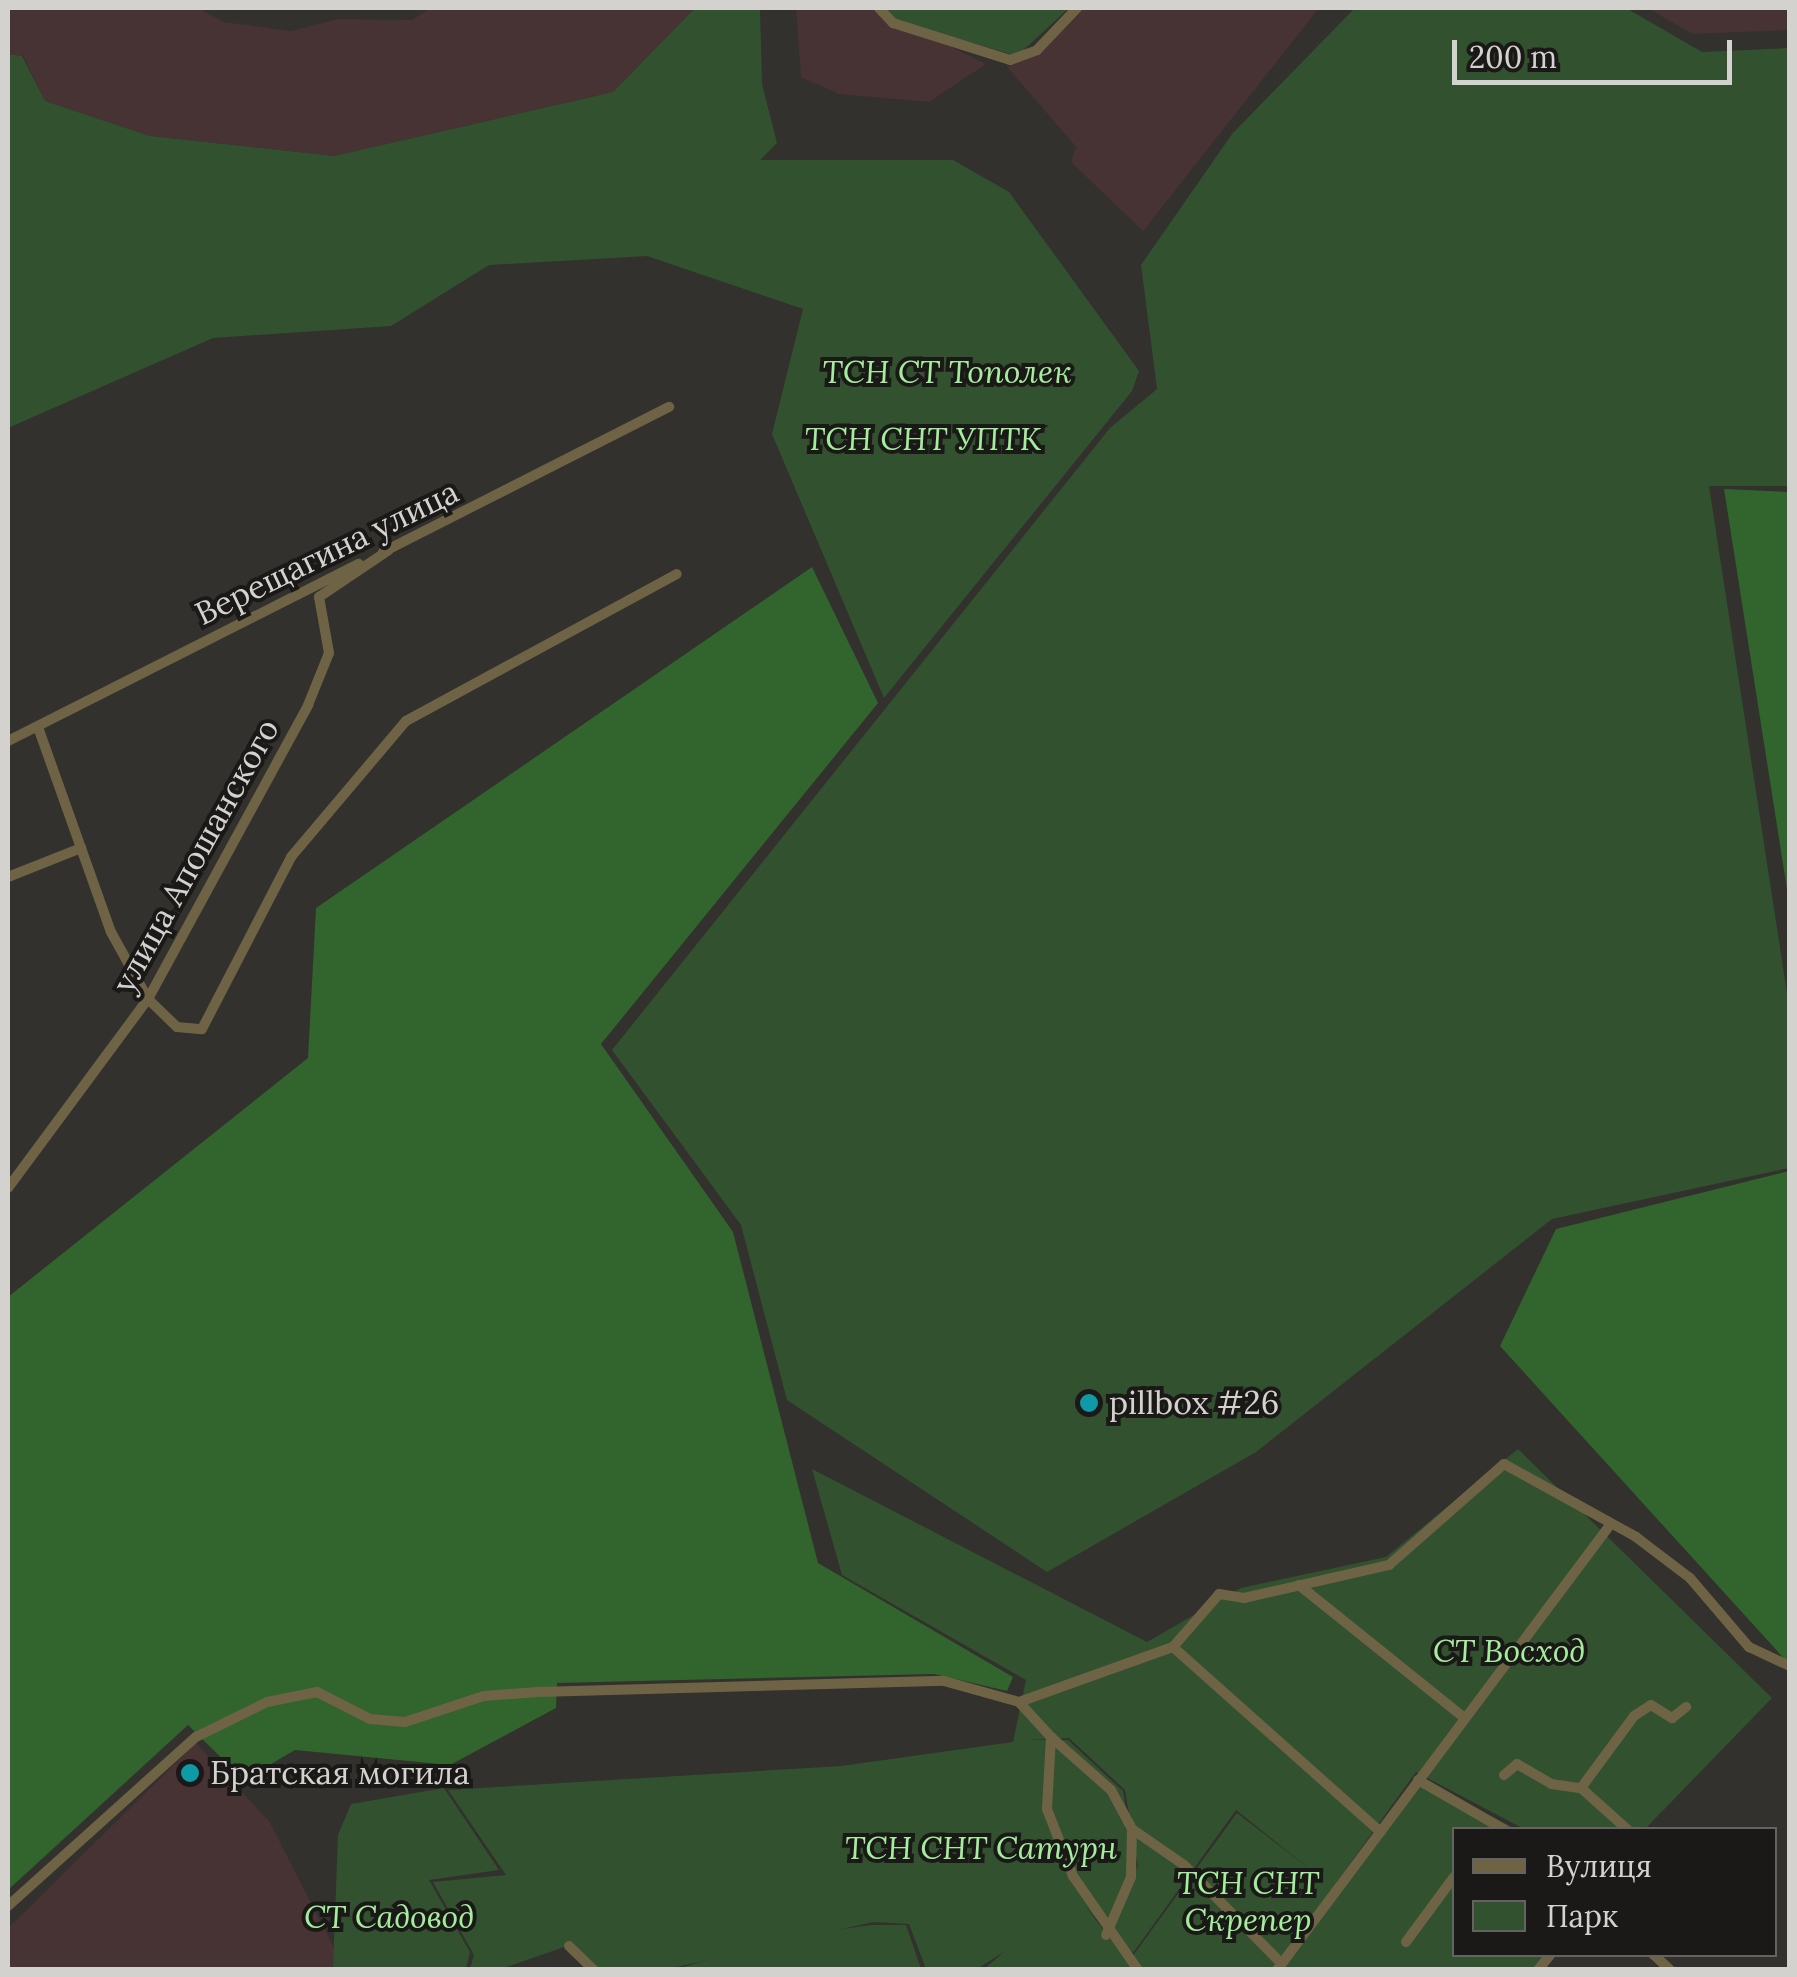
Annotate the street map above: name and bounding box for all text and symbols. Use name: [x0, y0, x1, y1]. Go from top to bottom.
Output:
scale bar: [1457, 20, 1737, 82]
text: 200 m: [1469, 38, 1557, 76]
park label: ТСН СТ Тополек: [822, 353, 1072, 391]
park label: ТСН СНТ УПТК: [805, 420, 1041, 458]
street label: Верещагина улица: [189, 473, 465, 633]
street label: улица Апошанского: [105, 712, 287, 1000]
place label: pillbox #26: [1109, 1384, 1279, 1422]
marker: pillbox #26: [1078, 1392, 1100, 1414]
park label: СТ Восход: [1433, 1632, 1585, 1670]
place label: Братская могила: [210, 1754, 470, 1792]
marker: Братская могила: [179, 1762, 201, 1784]
legend: [1452, 1827, 1777, 1957]
park label: ТСН СНТ Сатурн: [845, 1829, 1117, 1867]
text: Вулиця: [1546, 1847, 1652, 1885]
park label: ТСН СНТ Скрепер: [1177, 1865, 1319, 1940]
text: Парк: [1546, 1897, 1618, 1935]
park label: СТ Садовод: [304, 1898, 474, 1936]

